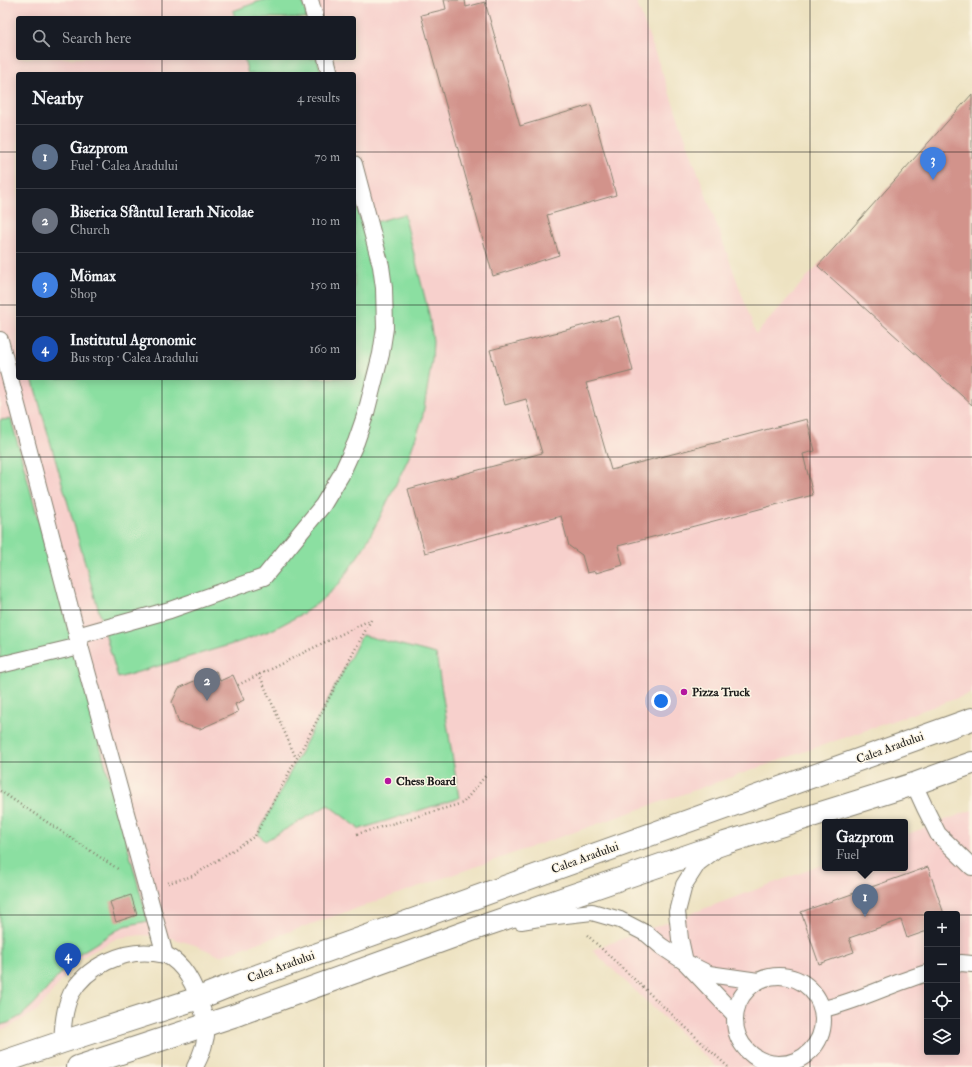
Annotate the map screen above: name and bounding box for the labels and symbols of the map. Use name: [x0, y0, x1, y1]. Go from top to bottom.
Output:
pin: 3: [920, 147, 946, 180]
pin: 2: [194, 668, 220, 701]
place label: Pizza Truck: [692, 685, 750, 700]
marker: Pizza Truck: [679, 687, 689, 697]
your location: [651, 691, 671, 711]
street label: Calea Aradului: [854, 729, 926, 767]
place label: Chess Board: [396, 774, 456, 789]
marker: Chess Board: [383, 776, 393, 786]
street label: Calea Aradului: [549, 839, 621, 877]
pin: 1: [852, 884, 878, 917]
pin: 4: [55, 943, 81, 976]
street label: Calea Aradului: [245, 948, 317, 986]

